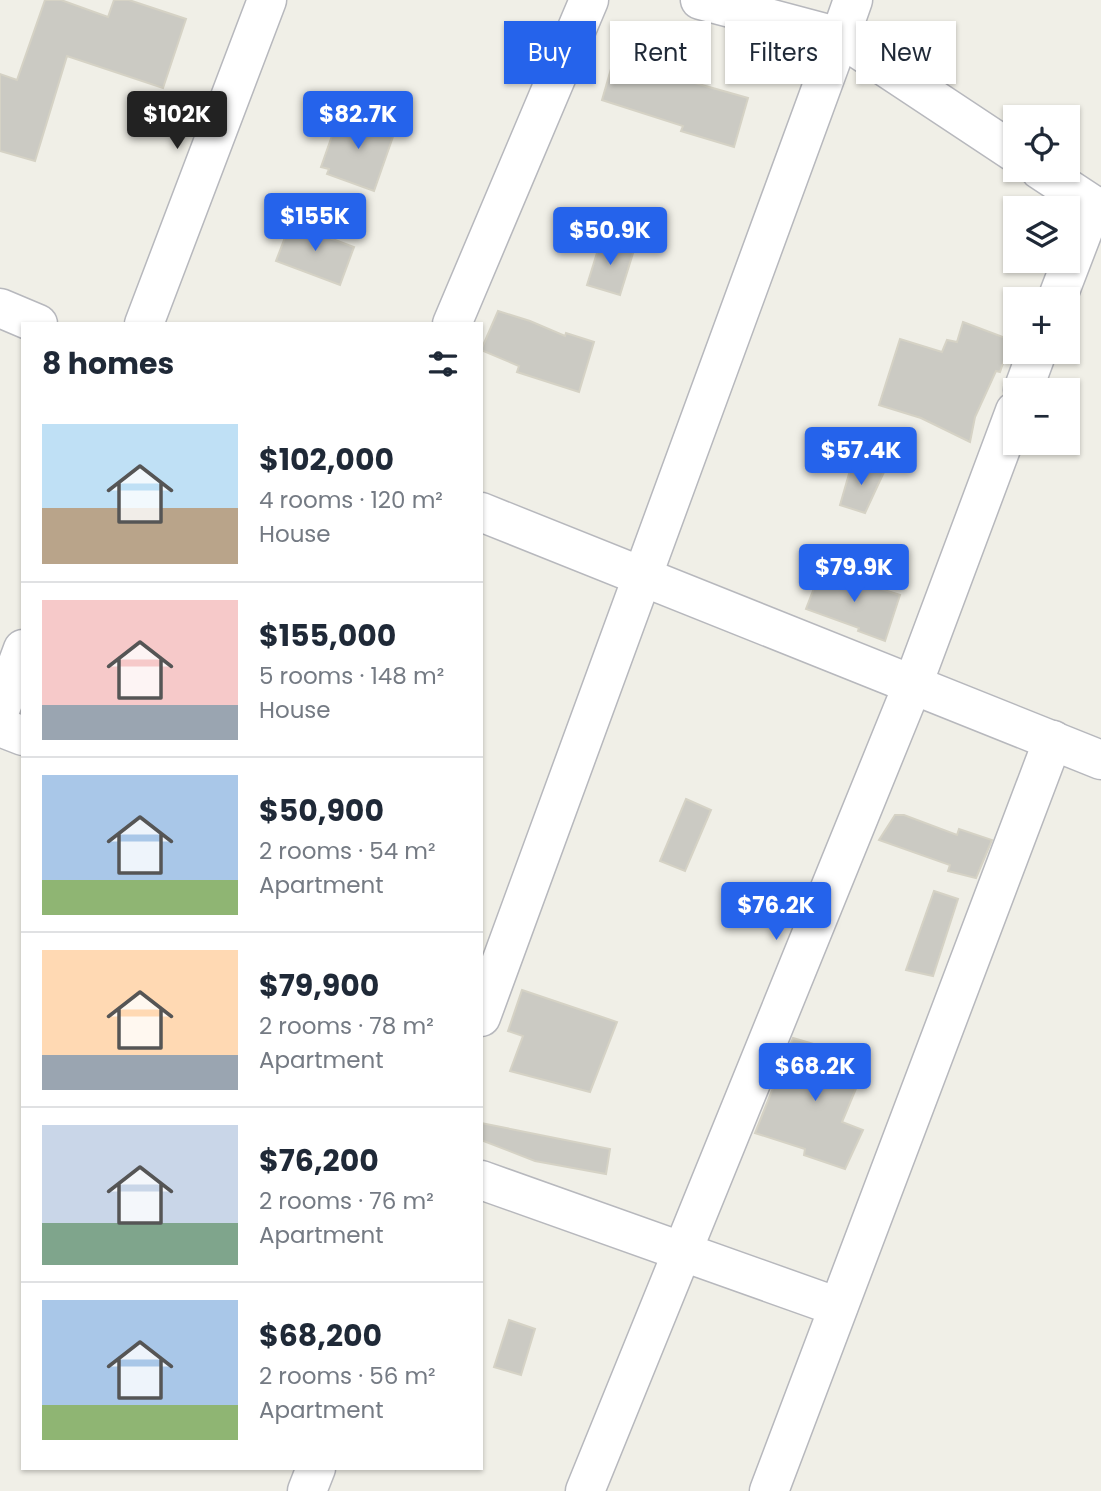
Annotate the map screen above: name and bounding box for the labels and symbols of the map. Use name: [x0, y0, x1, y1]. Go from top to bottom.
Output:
pin: $102K: [128, 92, 226, 151]
pin: $82.7K: [301, 92, 415, 151]
pin: $155K: [266, 194, 364, 253]
pin: $50.9K: [553, 208, 667, 267]
pin: $57.4K: [804, 428, 918, 487]
pin: $79.9K: [797, 544, 911, 604]
pin: $76.2K: [719, 883, 833, 942]
pin: $68.2K: [758, 1044, 872, 1103]

